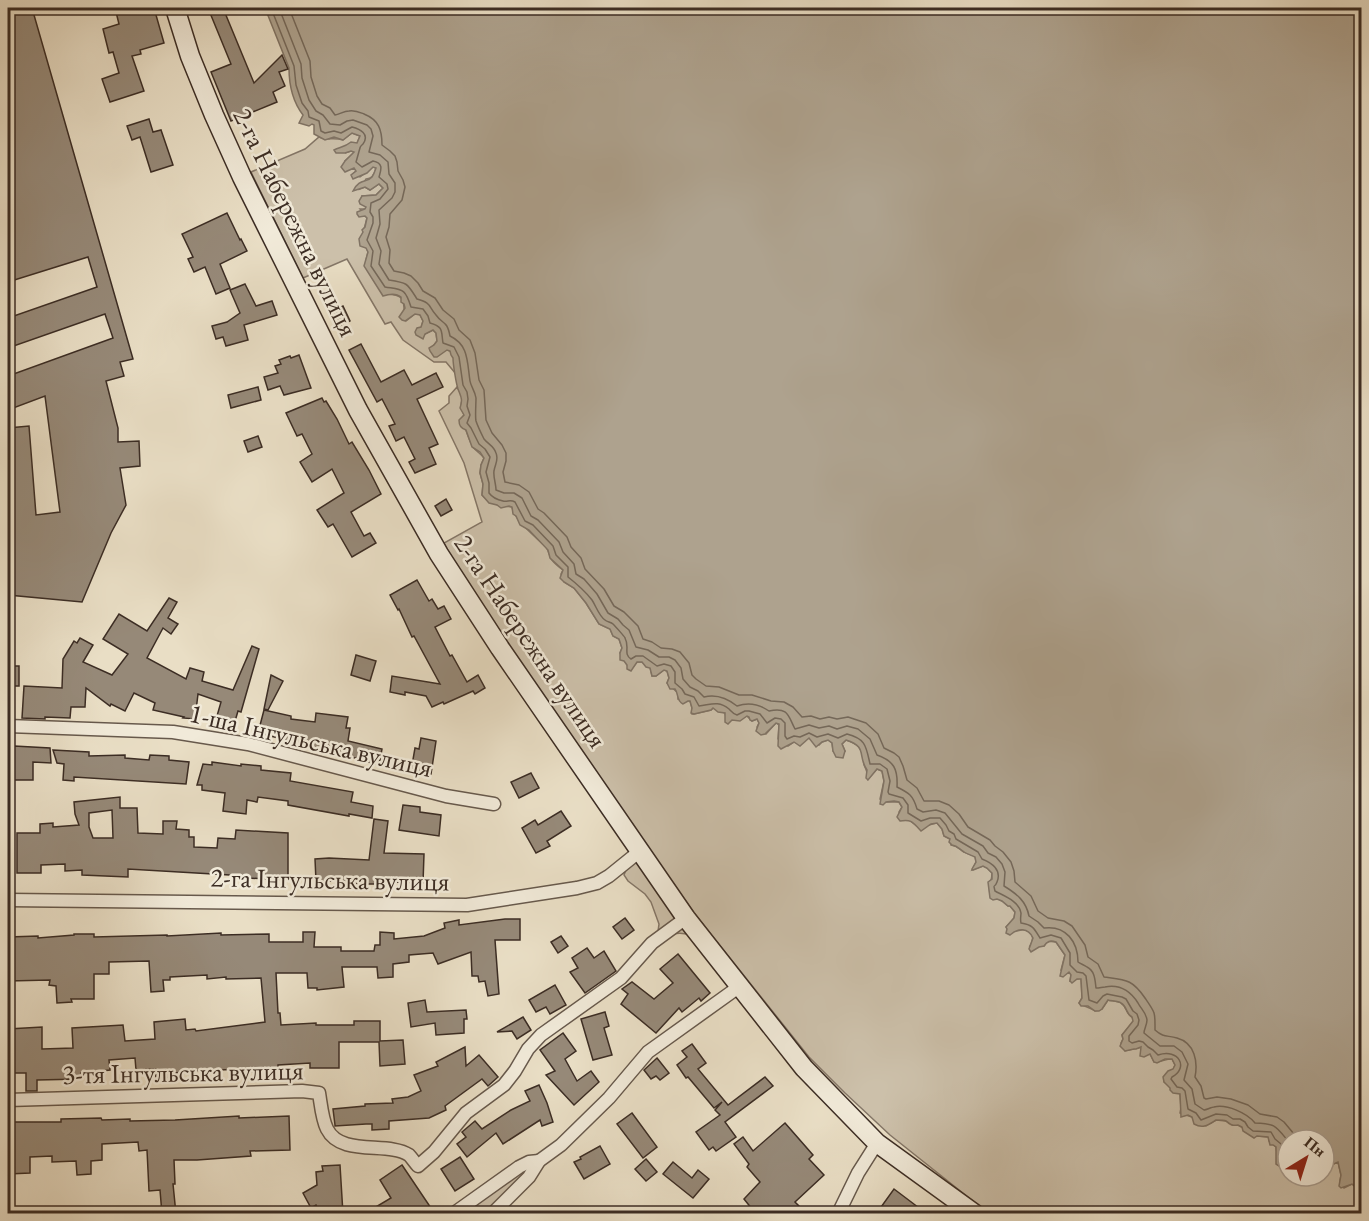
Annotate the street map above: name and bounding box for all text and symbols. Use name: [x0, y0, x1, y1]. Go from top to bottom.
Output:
street label: 2-га Набережна вулиця: [225, 102, 367, 342]
street label: 2-га Набережна вулиця: [447, 527, 615, 755]
street label: 1-ша Інгульська вулиця: [186, 695, 436, 785]
street label: 2-га Інгульська вулиця: [210, 859, 450, 899]
street label: 3-тя Інгульська вулиця: [62, 1052, 304, 1092]
north arrow: [1276, 1128, 1336, 1188]
text: Пн: [1300, 1132, 1330, 1162]

